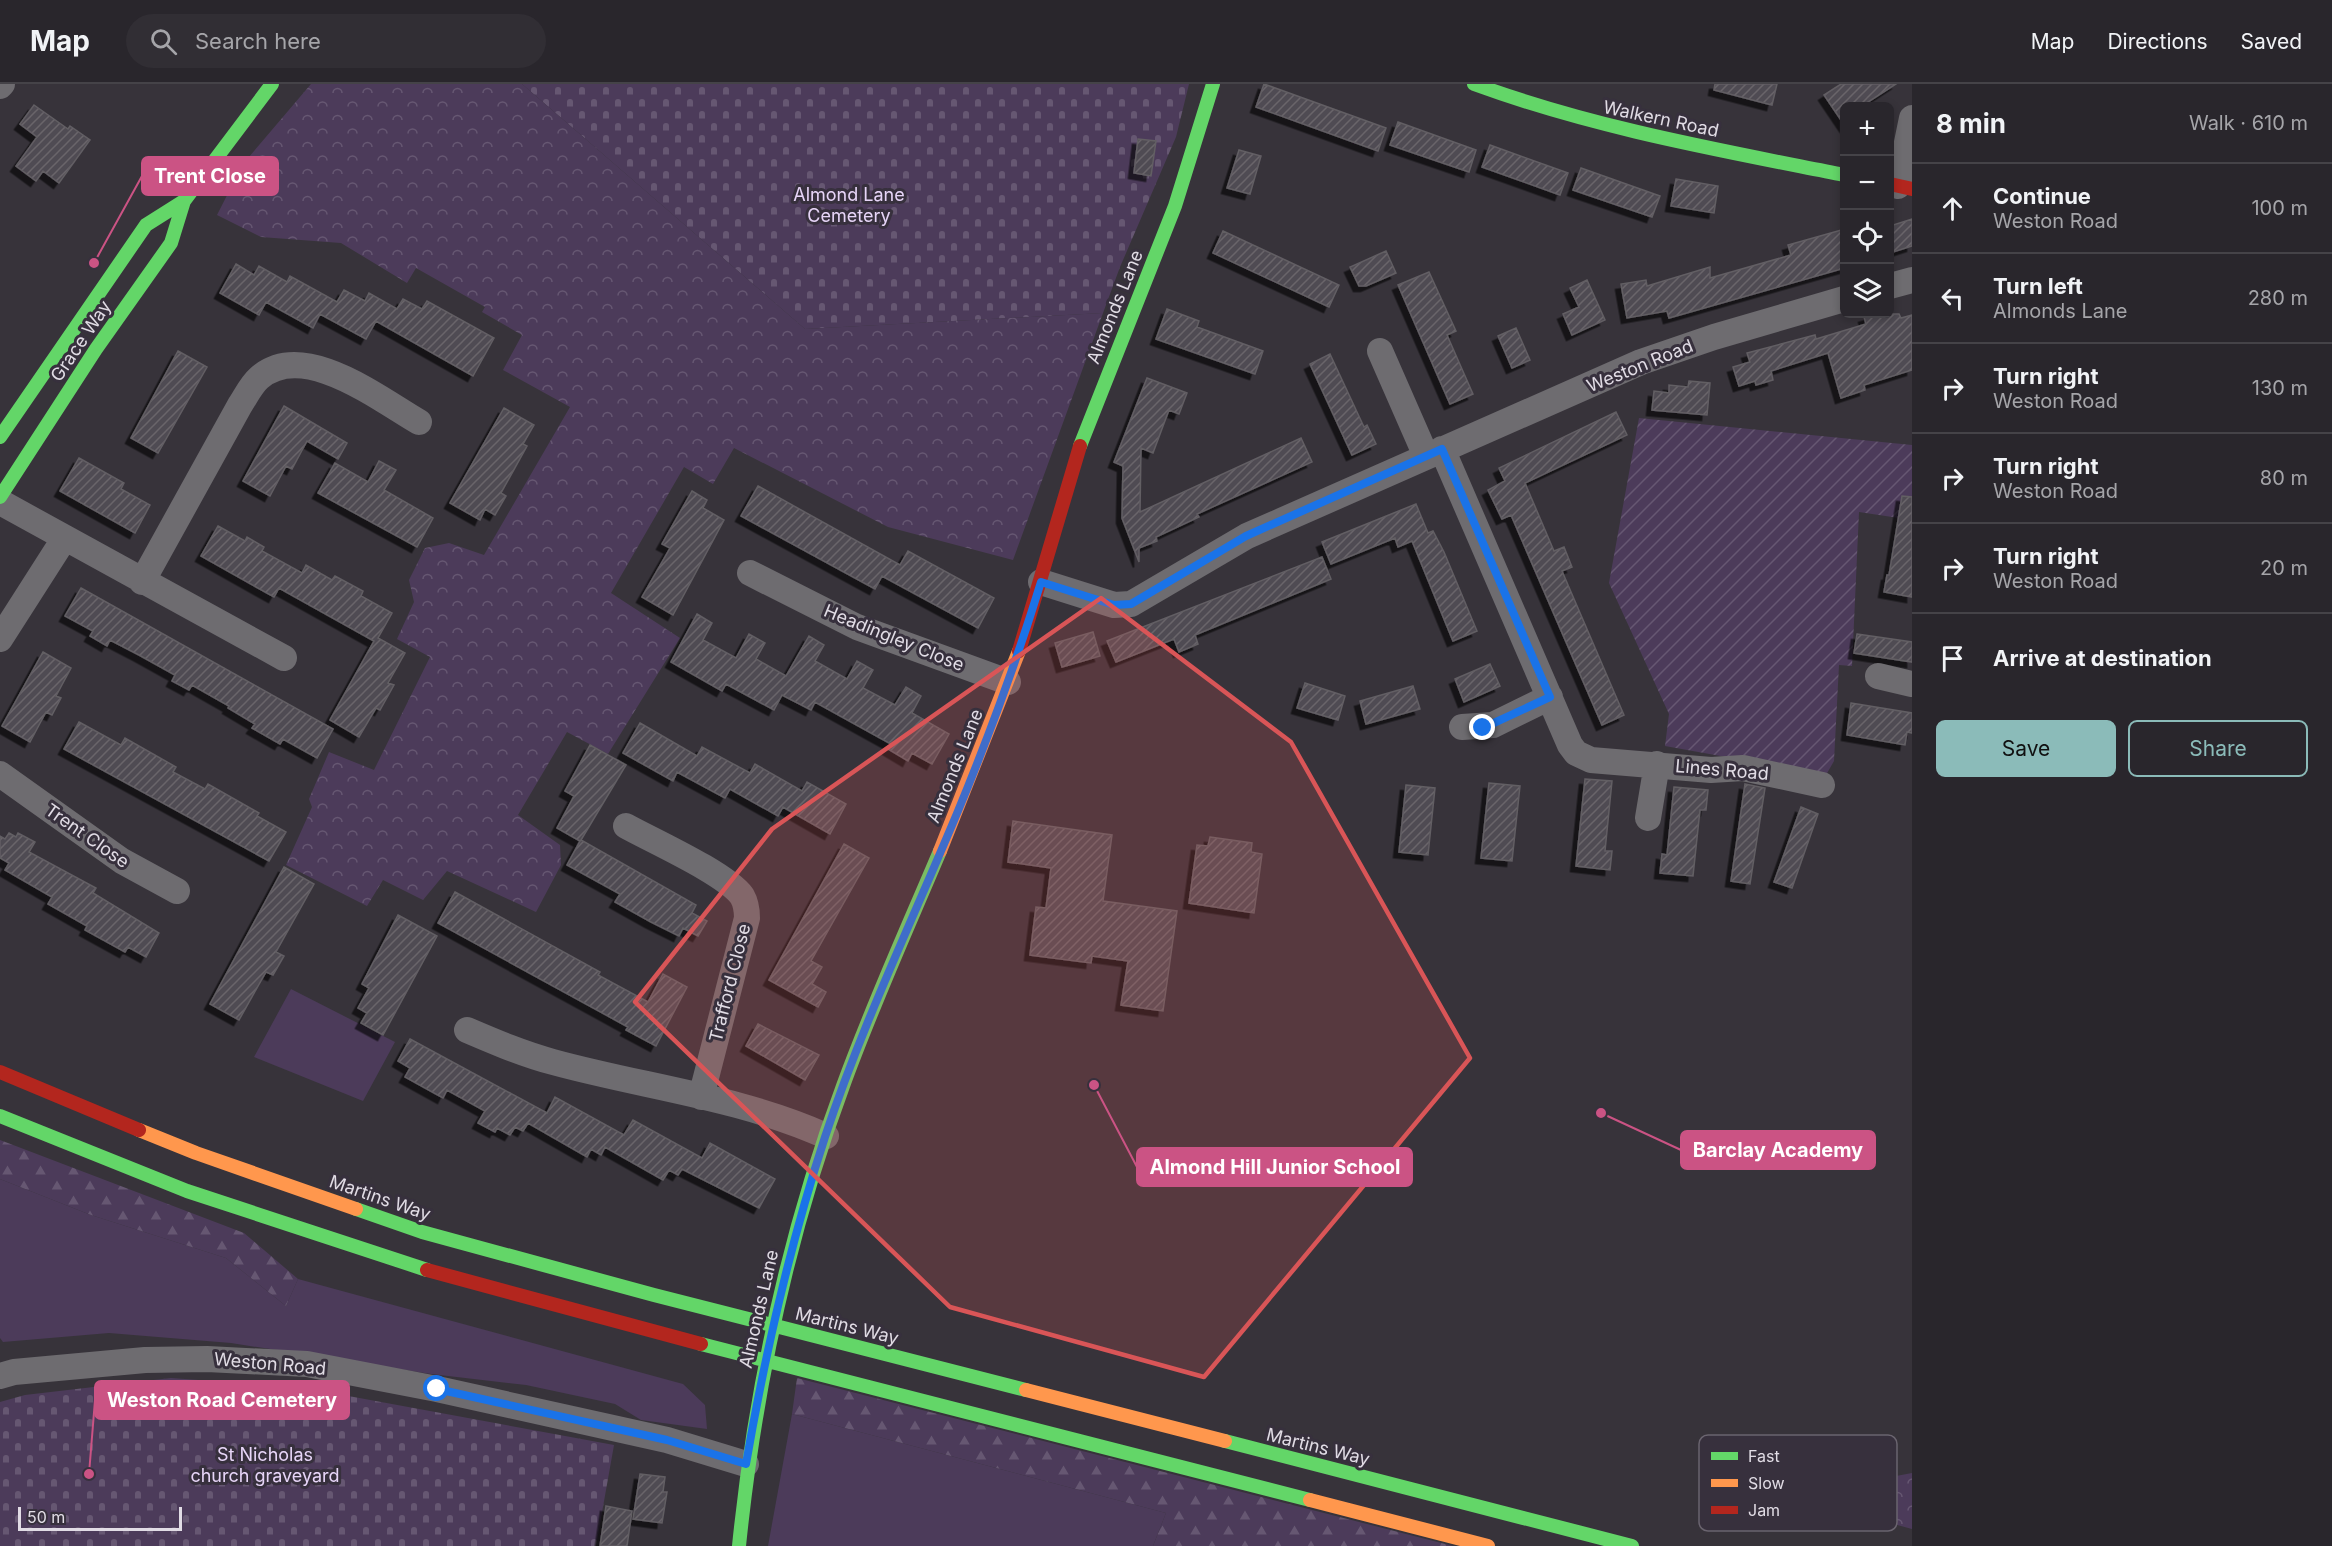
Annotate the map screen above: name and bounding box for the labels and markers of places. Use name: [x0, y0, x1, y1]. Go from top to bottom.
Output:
callout: Trent Close: [142, 157, 278, 195]
callout: Barclay Academy: [1681, 1131, 1875, 1169]
callout: Almond Hill Junior School: [1137, 1148, 1412, 1186]
callout: Weston Road Cemetery: [95, 1381, 349, 1419]

